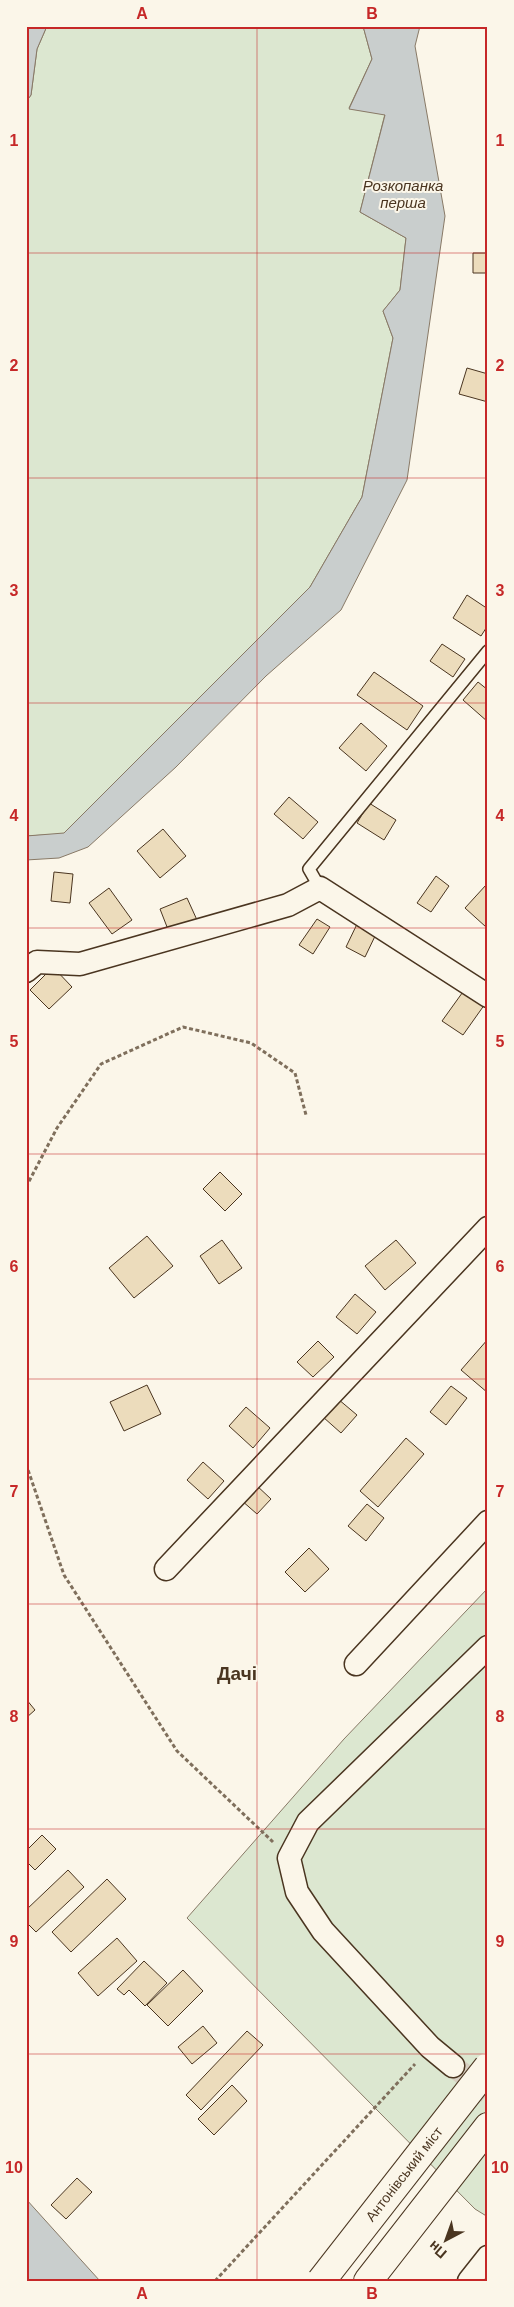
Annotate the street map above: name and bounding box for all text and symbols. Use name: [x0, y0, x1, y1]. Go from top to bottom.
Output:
text: A: [136, 5, 148, 22]
text: B: [366, 5, 378, 22]
text: 1: [10, 132, 19, 149]
text: 1: [496, 132, 505, 149]
water label: Розкопанка перша: [363, 177, 443, 211]
text: 2: [10, 357, 19, 374]
text: 2: [496, 357, 505, 374]
text: 3: [10, 582, 19, 599]
text: 3: [496, 582, 505, 599]
text: 4: [10, 807, 19, 824]
text: 4: [496, 807, 505, 824]
text: 5: [10, 1033, 19, 1050]
text: 5: [496, 1033, 505, 1050]
text: 6: [10, 1258, 19, 1275]
text: 6: [496, 1258, 505, 1275]
text: 7: [10, 1483, 19, 1500]
text: 7: [496, 1483, 505, 1500]
district label: Дачі: [217, 1663, 257, 1684]
text: 8: [10, 1708, 19, 1725]
text: 8: [496, 1708, 505, 1725]
text: 9: [10, 1933, 19, 1950]
text: 9: [496, 1933, 505, 1950]
street label: Антонівський міст: [362, 2123, 446, 2224]
text: 10: [5, 2159, 23, 2176]
text: 10: [491, 2159, 509, 2176]
north arrow: [422, 2214, 472, 2264]
text: Пн: [425, 2238, 450, 2262]
text: A: [136, 2285, 148, 2302]
text: B: [366, 2285, 378, 2302]

